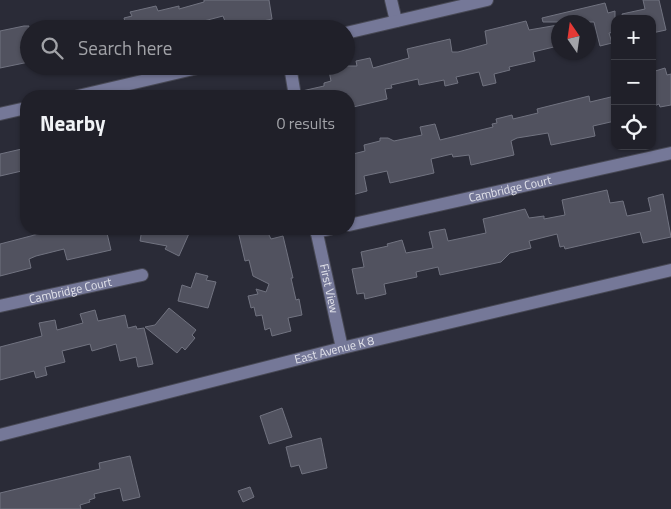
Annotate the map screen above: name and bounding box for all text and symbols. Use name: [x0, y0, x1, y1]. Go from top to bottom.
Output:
north arrow: [551, 15, 596, 60]
map controls: [611, 15, 656, 150]
button: +: [611, 15, 656, 60]
search box: [20, 20, 355, 75]
text: Search here: [78, 33, 172, 62]
icon: search: [38, 34, 66, 62]
button: −: [611, 60, 656, 105]
button: locate: [611, 105, 656, 150]
text: Nearby: [40, 107, 105, 139]
text: 0 results: [276, 111, 335, 135]
street label: Cambridge Court: [467, 170, 554, 207]
street label: First View: [315, 262, 344, 315]
street label: Cambridge Court: [27, 272, 114, 308]
street label: East Avenue K 8: [292, 331, 376, 369]

